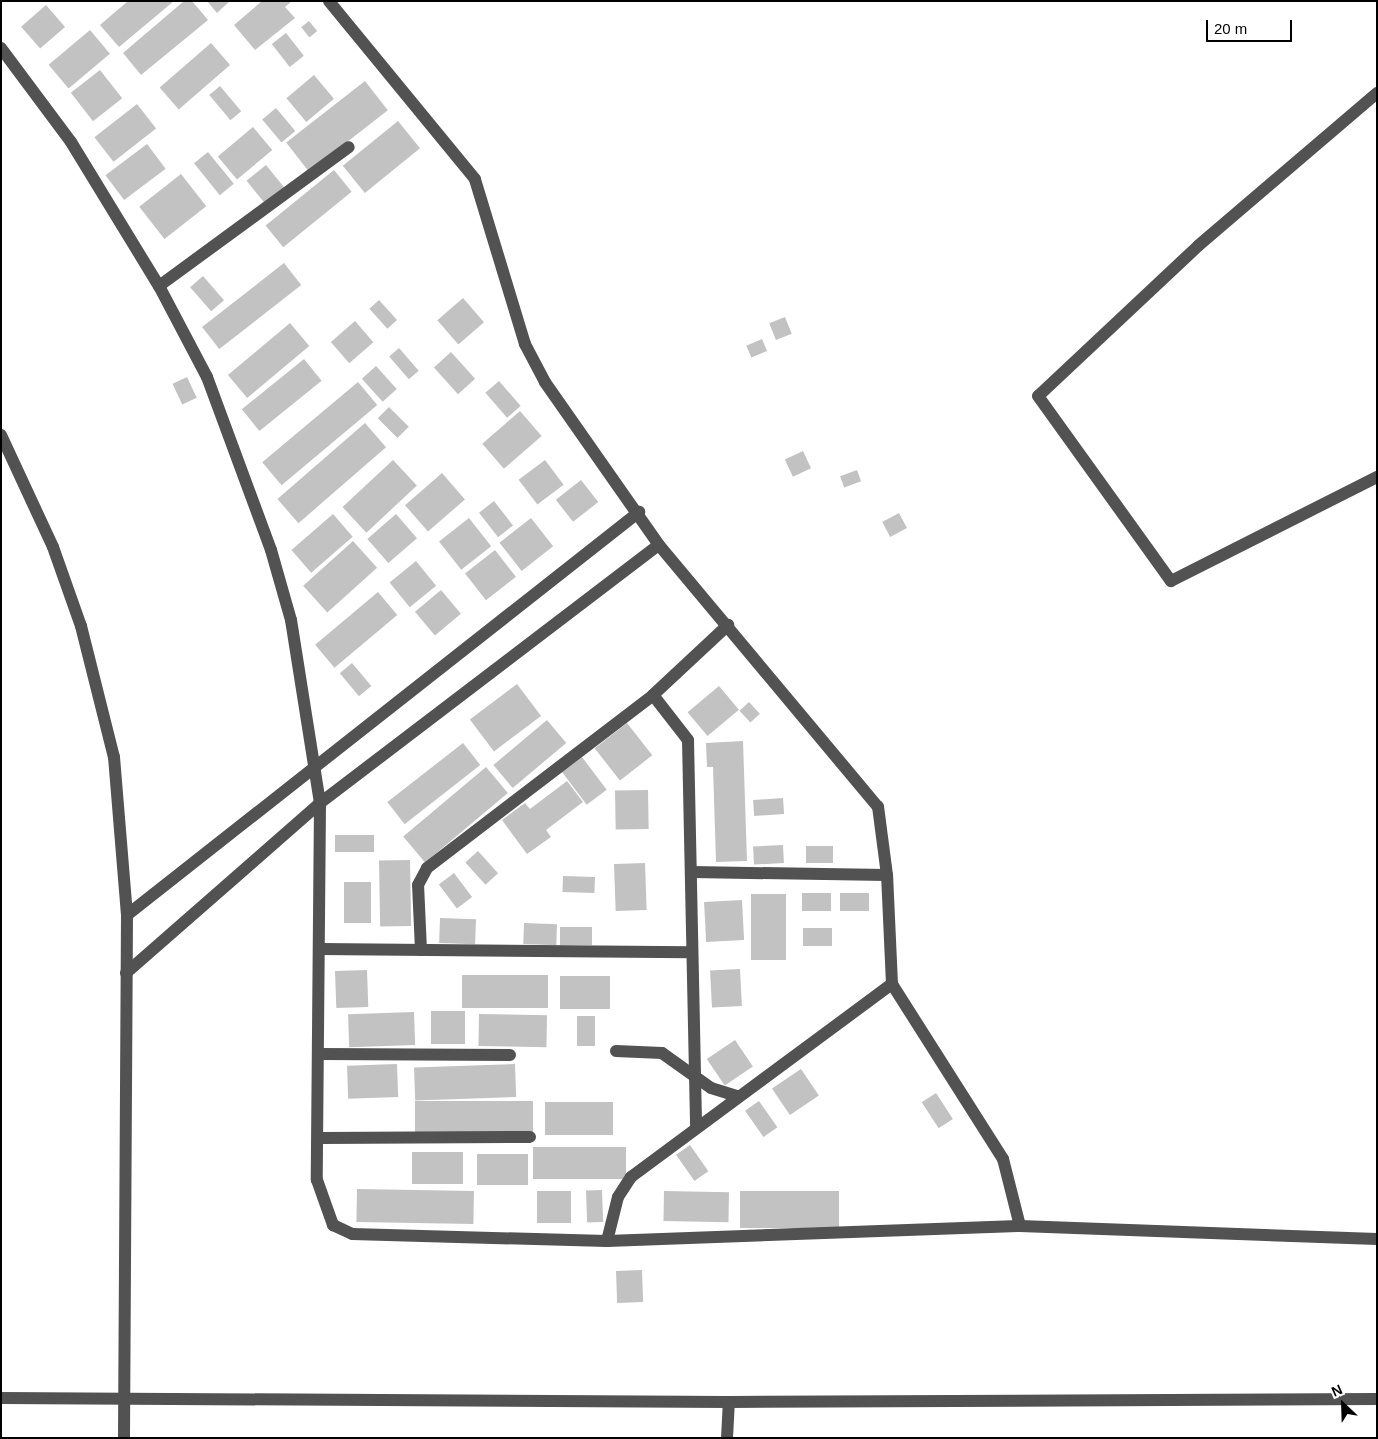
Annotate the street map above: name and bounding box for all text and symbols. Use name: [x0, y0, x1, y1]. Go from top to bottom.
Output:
scale bar: [1208, 10, 1294, 42]
text: 20 m: [1214, 20, 1247, 37]
north arrow: [1318, 1379, 1368, 1429]
text: N: [1329, 1381, 1345, 1400]

